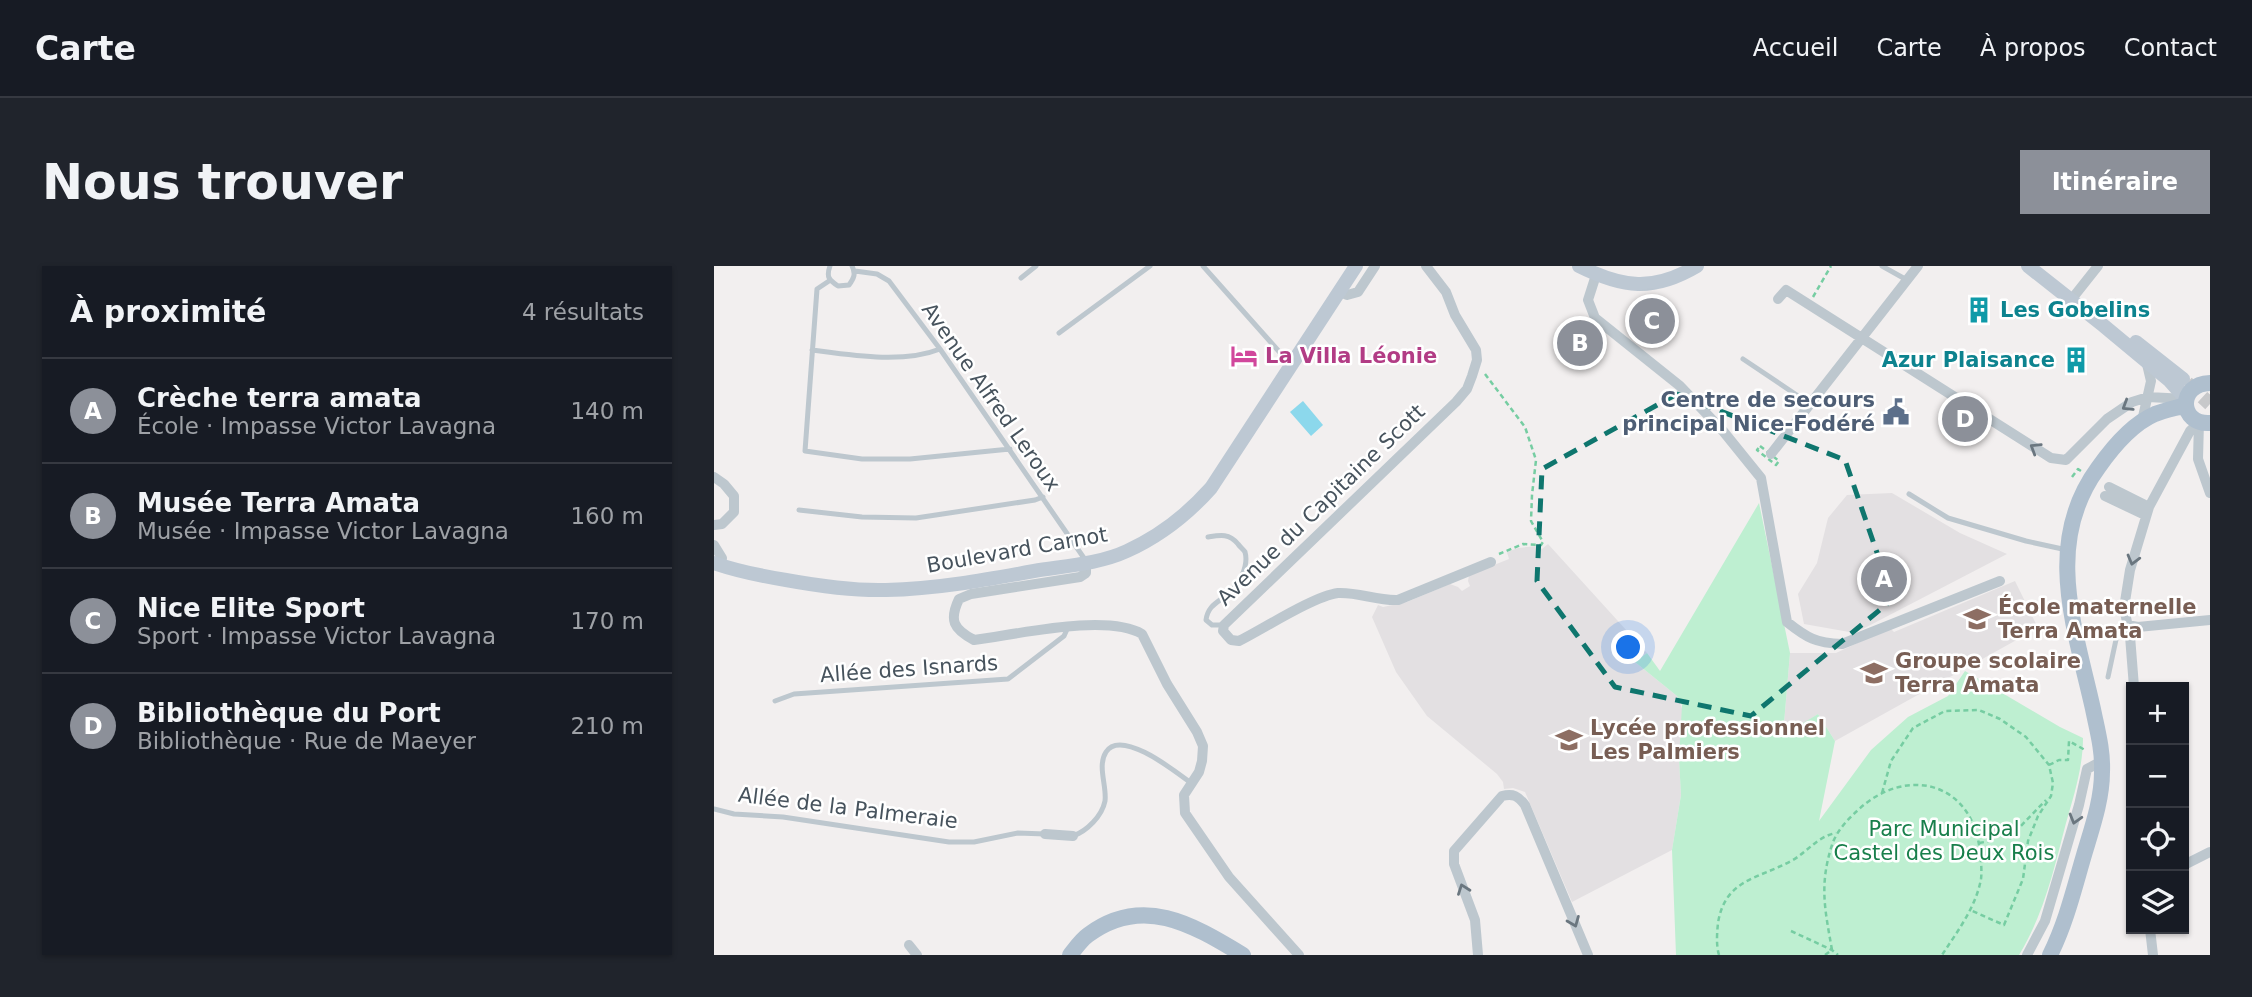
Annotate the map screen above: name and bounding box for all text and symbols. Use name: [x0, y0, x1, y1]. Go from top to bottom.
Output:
text: Carte: [35, 29, 136, 68]
text: Accueil: [1753, 34, 1838, 62]
text: Carte: [1876, 34, 1942, 62]
text: À propos: [1980, 34, 2086, 62]
text: Contact: [2124, 34, 2217, 62]
button: Itinéraire: [2020, 150, 2210, 214]
text: Nous trouver: [42, 154, 403, 211]
text: À proximité: [70, 294, 266, 329]
pin: C: [1629, 295, 1675, 347]
building icon: Les Gobelins: [1964, 295, 1994, 325]
street label: Avenue Alfred Leroux: [917, 298, 1065, 496]
place label: Les Gobelins: [2000, 298, 2150, 322]
text: 4 résultats: [522, 299, 644, 325]
pin: B: [1557, 317, 1603, 369]
hotel icon: La Villa Léonie: [1229, 341, 1259, 371]
place label: La Villa Léonie: [1265, 344, 1437, 368]
building icon: Azur Plaisance: [2061, 345, 2091, 375]
place label: Azur Plaisance: [1882, 348, 2055, 372]
text: Crèche terra amata: [137, 383, 422, 413]
place label: Centre de secours principal Nice-Fodéré: [1622, 388, 1875, 436]
pin: D: [1942, 393, 1988, 445]
public building icon: Centre de secours principal Nice-Fodéré: [1881, 397, 1911, 427]
text: A: [84, 398, 102, 424]
text: 140 m: [570, 398, 644, 424]
one-way arrow: [2121, 398, 2134, 411]
street label: Avenue du Capitaine Scott: [1212, 400, 1430, 610]
text: École · Impasse Victor Lavagna: [137, 413, 496, 439]
one-way arrow: [2029, 443, 2042, 456]
text: Musée Terra Amata: [137, 488, 420, 518]
text: B: [84, 503, 102, 529]
text: 160 m: [570, 503, 644, 529]
text: Musée · Impasse Victor Lavagna: [137, 518, 509, 544]
street label: Boulevard Carnot: [925, 522, 1109, 578]
pin: A: [1861, 553, 1907, 605]
one-way arrow: [2127, 554, 2141, 566]
text: Nice Elite Sport: [137, 593, 365, 623]
place label: École maternelle Terra Amata: [1998, 594, 2197, 643]
school or university icon: École maternelle Terra Amata: [1962, 604, 1992, 634]
text: C: [85, 608, 101, 634]
text: 170 m: [570, 608, 644, 634]
text: Sport · Impasse Victor Lavagna: [137, 623, 496, 649]
your location: [1611, 630, 1645, 664]
place label: Groupe scolaire Terra Amata: [1895, 649, 2081, 697]
street label: Allée des Isnards: [819, 651, 999, 687]
school or university icon: Groupe scolaire Terra Amata: [1859, 658, 1889, 688]
map controls: [2126, 682, 2189, 934]
button: +: [2126, 682, 2189, 745]
text: Bibliothèque du Port: [137, 698, 441, 728]
text: D: [83, 713, 103, 739]
text: 210 m: [570, 713, 644, 739]
place label: Lycée professionnel Les Palmiers: [1590, 716, 1825, 764]
school or university icon: Lycée professionnel Les Palmiers: [1554, 725, 1584, 755]
text: Bibliothèque · Rue de Maeyer: [137, 728, 476, 754]
button: −: [2126, 745, 2189, 808]
street label: Allée de la Palmeraie: [737, 783, 959, 833]
button: locate: [2126, 808, 2189, 871]
one-way arrow: [2068, 813, 2083, 825]
park label: Parc Municipal Castel des Deux Rois: [1834, 817, 2054, 865]
button: layers: [2126, 871, 2189, 934]
one-way arrow: [1458, 883, 1472, 895]
one-way arrow: [1566, 915, 1580, 927]

